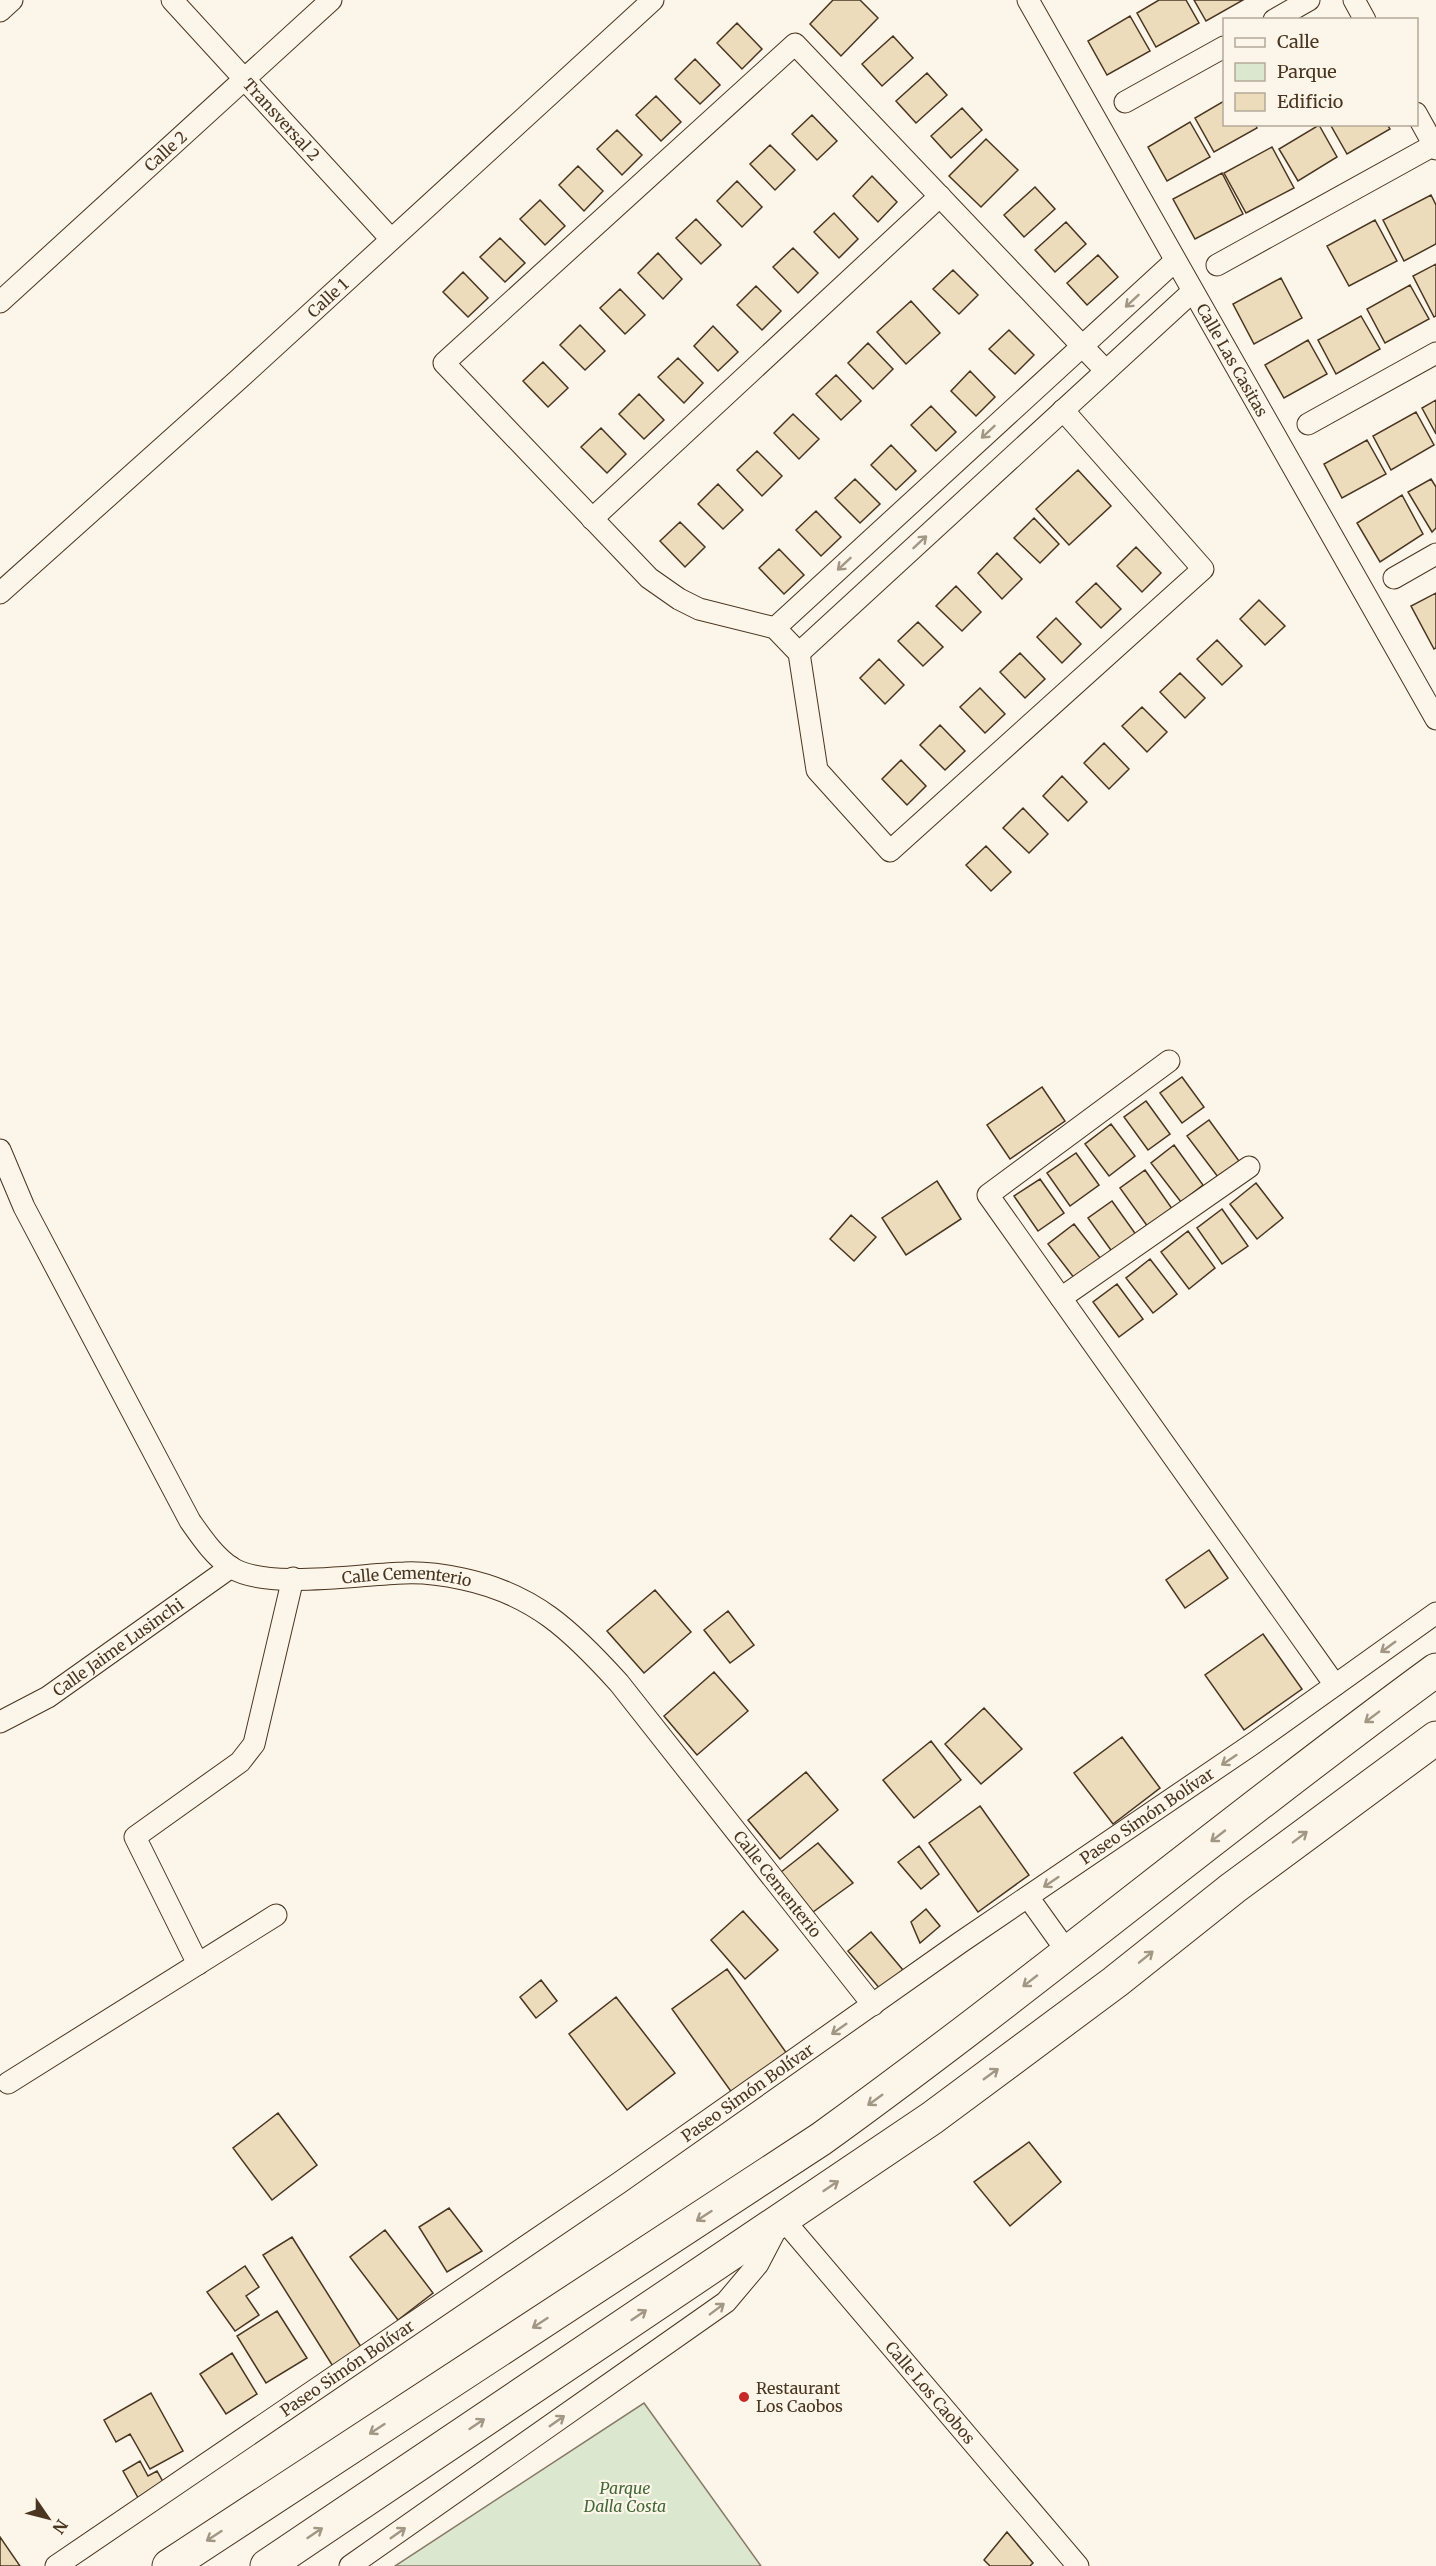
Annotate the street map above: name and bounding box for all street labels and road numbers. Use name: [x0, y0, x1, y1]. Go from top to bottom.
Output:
street label: Transversal 2: [239, 74, 324, 165]
street label: Calle 2: [140, 126, 191, 176]
street label: Calle 1: [303, 274, 352, 322]
street label: Calle Las Casitas: [1192, 300, 1272, 420]
street label: Calle Cementerio: [341, 1563, 474, 1591]
street label: Calle Jaime Lusinchi: [49, 1594, 187, 1700]
street label: Paseo Simón Bolívar: [1076, 1763, 1218, 1868]
street label: Calle Cementerio: [729, 1827, 826, 1941]
street label: Paseo Simón Bolívar: [677, 2039, 818, 2146]
street label: Paseo Simón Bolívar: [276, 2315, 418, 2421]
street label: Calle Los Caobos: [881, 2337, 980, 2448]

